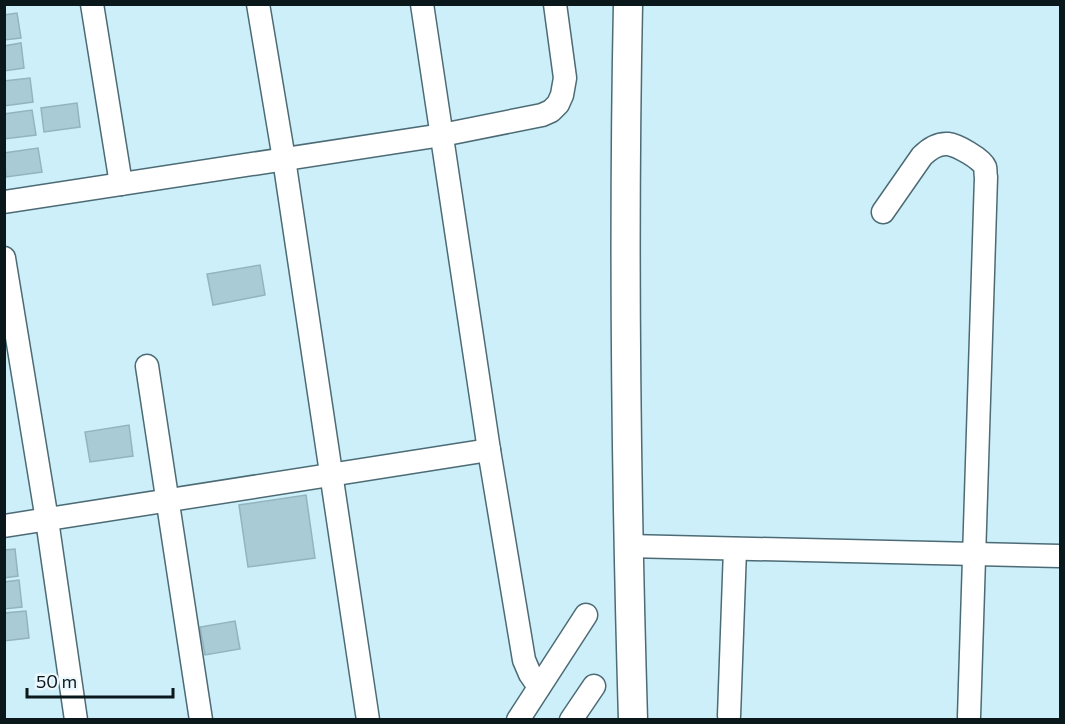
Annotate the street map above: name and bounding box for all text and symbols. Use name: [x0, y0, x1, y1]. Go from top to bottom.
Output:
scale bar: [27, 661, 172, 699]
text: 50 m: [36, 670, 77, 692]

